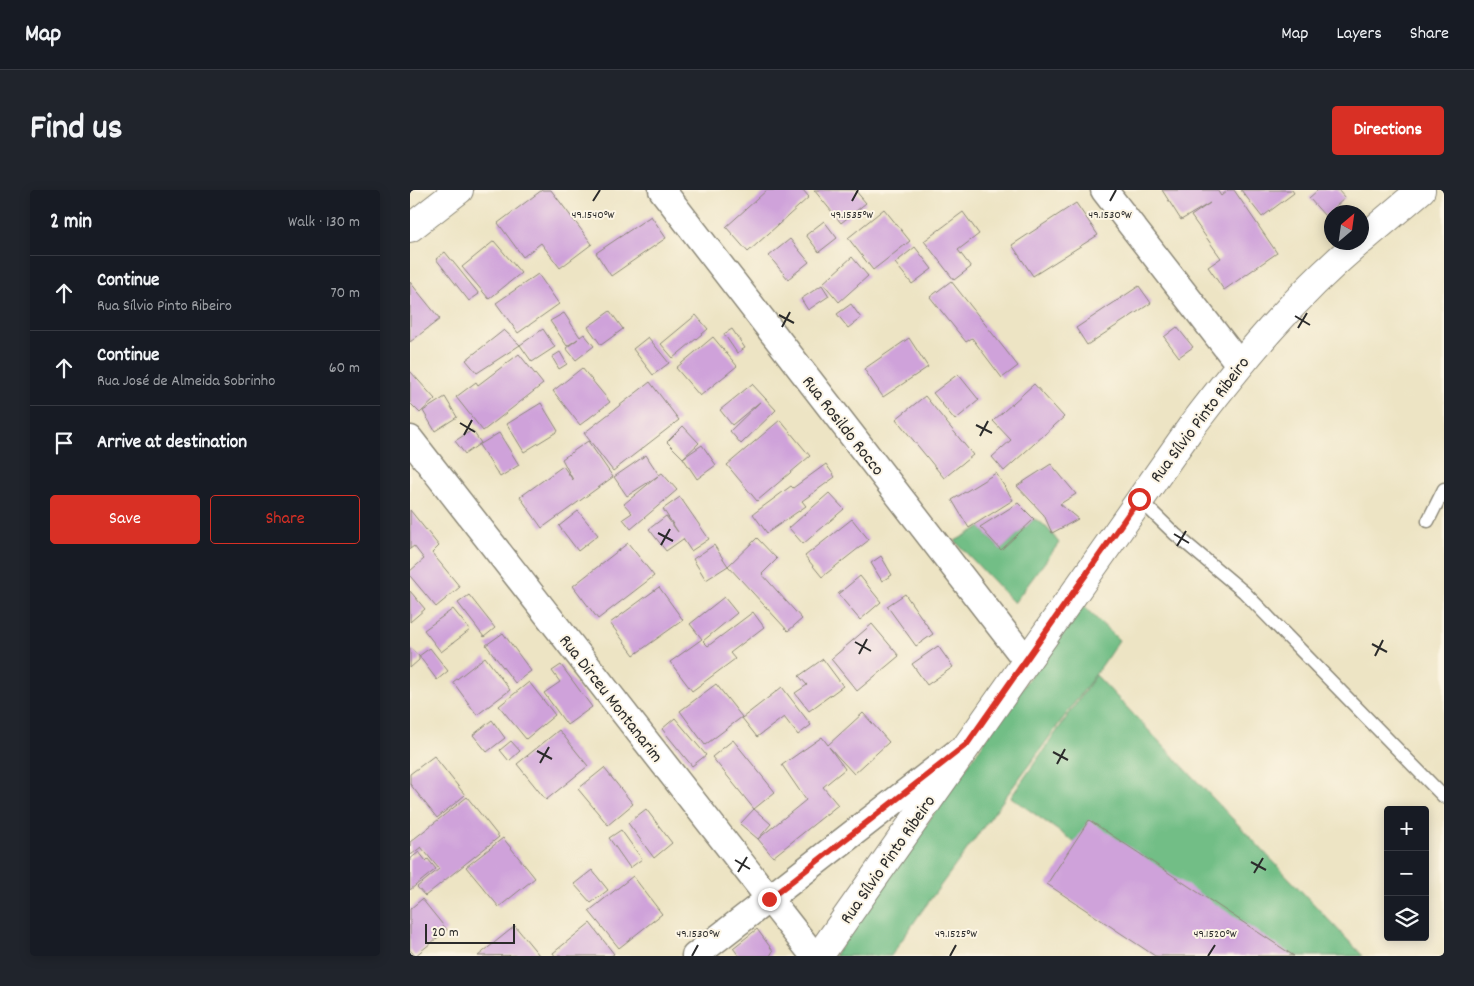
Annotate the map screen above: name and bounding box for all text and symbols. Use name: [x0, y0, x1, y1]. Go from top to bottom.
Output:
text: Map: [25, 18, 61, 52]
text: Map: [1281, 22, 1308, 47]
text: Layers: [1336, 22, 1382, 47]
text: Share: [1410, 22, 1449, 47]
text: Find us: [30, 105, 122, 155]
button: Directions: [1332, 106, 1444, 155]
north arrow: [1324, 205, 1369, 250]
text: 49.1540°W: [572, 207, 615, 224]
text: 49.1535°W: [831, 207, 873, 224]
text: 49.1530°W: [1088, 207, 1132, 224]
text: 2 min: [50, 208, 92, 238]
text: Walk · 130 m: [288, 211, 360, 234]
text: Continue: [97, 268, 159, 295]
icon: ahead: [50, 279, 78, 307]
text: 70 m: [330, 282, 360, 305]
text: Rua Sílvio Pinto Ribeiro: [97, 295, 232, 318]
text: Continue: [97, 343, 159, 370]
street label: Rua Sílvio Pinto Ribeiro: [1145, 352, 1257, 489]
icon: ahead: [50, 354, 78, 382]
text: 60 m: [329, 357, 360, 380]
text: Rua José de Almeida Sobrinho: [97, 370, 275, 393]
street label: Rua Rosildo Rocco: [795, 371, 889, 482]
icon: arrive: [50, 429, 78, 457]
text: Arrive at destination: [97, 430, 247, 457]
route start: [1128, 488, 1151, 511]
button: Save: [50, 495, 200, 544]
button: Share: [210, 495, 360, 544]
street label: Rua Dirceu Montanarim: [552, 630, 668, 769]
street label: Rua Sílvio Pinto Ribeiro: [835, 791, 943, 930]
map controls: [1384, 806, 1429, 941]
button: +: [1384, 806, 1429, 851]
button: −: [1384, 851, 1429, 896]
route end: [758, 888, 781, 911]
button: layers: [1384, 896, 1429, 941]
scale bar: [425, 921, 515, 944]
text: 20 m: [432, 923, 459, 943]
text: 49.1530°W: [676, 926, 720, 943]
text: 49.1525°W: [935, 926, 977, 943]
text: 49.1520°W: [1193, 926, 1237, 943]

